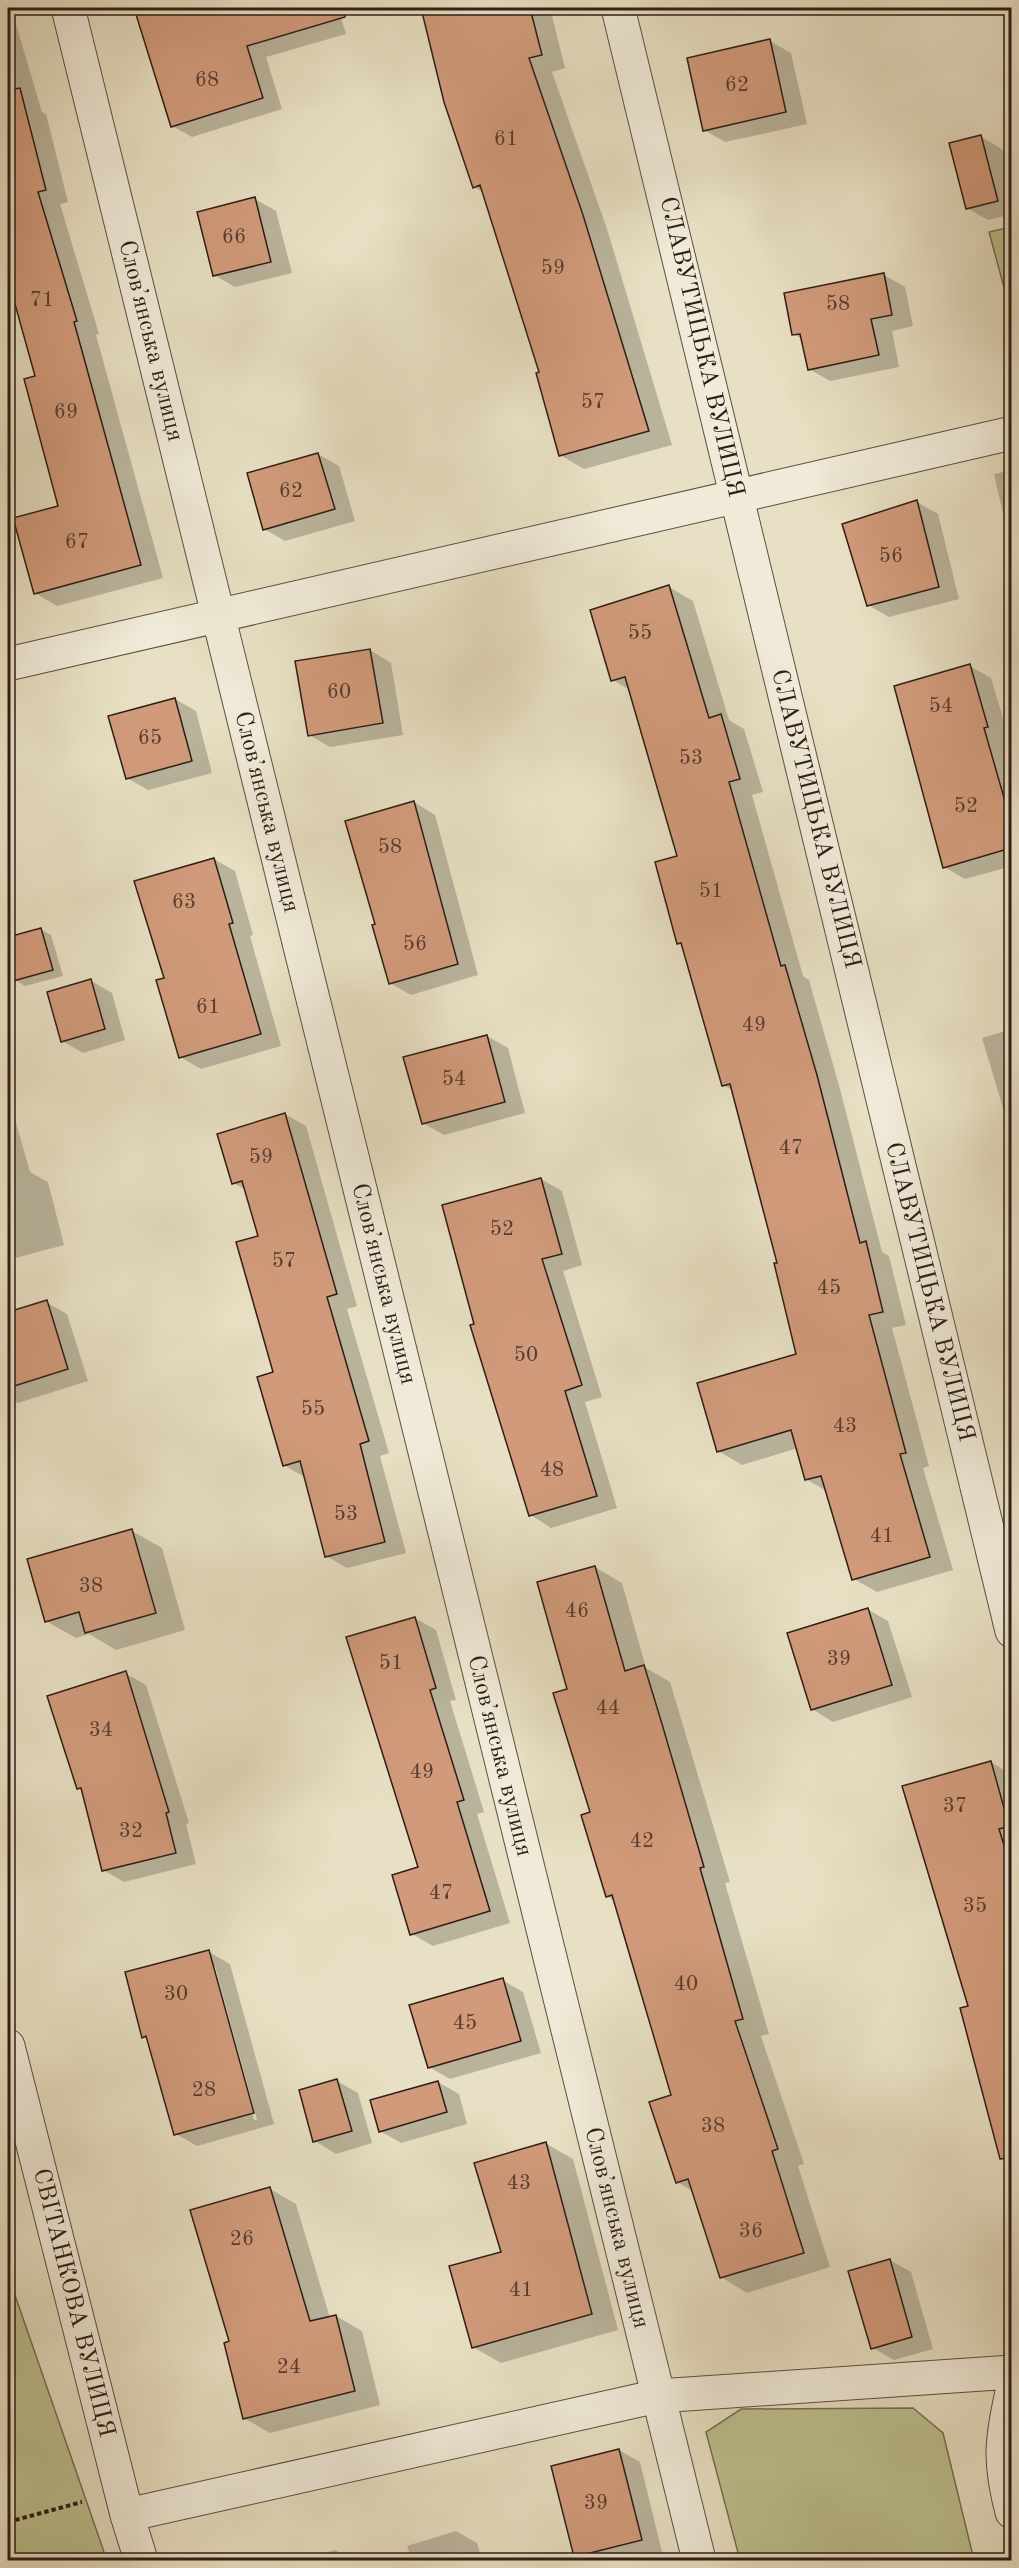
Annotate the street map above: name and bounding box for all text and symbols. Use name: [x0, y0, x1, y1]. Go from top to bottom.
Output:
house number: 68: [195, 70, 219, 91]
house number: 62: [725, 75, 749, 96]
house number: 61: [494, 129, 518, 150]
street label: СЛАВУТИЦЬКА ВУЛИЦЯ: [655, 194, 747, 500]
house number: 66: [222, 227, 246, 248]
street label: Словʼянська вулиця: [113, 238, 187, 444]
house number: 59: [541, 258, 565, 279]
house number: 71: [30, 290, 54, 311]
house number: 58: [826, 294, 850, 315]
house number: 57: [581, 392, 605, 413]
house number: 69: [54, 402, 78, 423]
house number: 62: [279, 481, 303, 502]
house number: 67: [65, 532, 89, 553]
house number: 56: [879, 546, 903, 567]
house number: 55: [628, 623, 652, 644]
street label: СЛАВУТИЦЬКА ВУЛИЦЯ: [766, 667, 864, 971]
house number: 60: [327, 682, 351, 703]
house number: 54: [929, 696, 953, 717]
street label: Словʼянська вулиця: [229, 709, 303, 915]
house number: 65: [138, 728, 162, 749]
house number: 53: [679, 748, 703, 769]
house number: 52: [954, 796, 978, 817]
house number: 58: [378, 837, 402, 858]
house number: 51: [699, 881, 723, 902]
house number: 63: [172, 892, 196, 913]
house number: 56: [403, 934, 427, 955]
house number: 61: [196, 997, 220, 1018]
house number: 49: [742, 1015, 766, 1036]
house number: 54: [442, 1069, 466, 1090]
house number: 47: [779, 1138, 803, 1159]
street label: СЛАВУТИЦЬКА ВУЛИЦЯ: [880, 1140, 978, 1444]
house number: 59: [249, 1147, 273, 1168]
street label: Словʼянська вулиця: [346, 1181, 420, 1387]
house number: 52: [490, 1219, 514, 1240]
house number: 57: [272, 1251, 296, 1272]
house number: 45: [817, 1278, 841, 1299]
house number: 50: [514, 1345, 538, 1366]
house number: 55: [301, 1399, 325, 1420]
house number: 43: [833, 1416, 857, 1437]
house number: 48: [540, 1460, 564, 1481]
house number: 53: [334, 1504, 358, 1525]
house number: 41: [870, 1526, 894, 1547]
house number: 38: [79, 1576, 103, 1597]
house number: 46: [565, 1601, 589, 1622]
house number: 39: [827, 1649, 851, 1670]
house number: 51: [379, 1653, 403, 1674]
street label: Словʼянська вулиця: [462, 1653, 536, 1859]
house number: 44: [596, 1698, 620, 1719]
house number: 34: [89, 1720, 113, 1741]
house number: 49: [410, 1762, 434, 1783]
house number: 37: [943, 1796, 967, 1817]
house number: 32: [119, 1821, 143, 1842]
house number: 42: [630, 1831, 654, 1852]
house number: 47: [429, 1883, 453, 1904]
house number: 35: [963, 1896, 987, 1917]
house number: 40: [674, 1974, 698, 1995]
house number: 30: [164, 1984, 188, 2005]
house number: 45: [453, 2013, 477, 2034]
house number: 28: [192, 2080, 216, 2101]
house number: 38: [701, 2116, 725, 2137]
street label: Словʼянська вулиця: [579, 2125, 653, 2331]
street label: СВІТАНКОВА ВУЛИЦЯ: [28, 2166, 118, 2440]
house number: 43: [507, 2173, 531, 2194]
house number: 36: [739, 2221, 763, 2242]
house number: 26: [230, 2229, 254, 2250]
house number: 41: [509, 2280, 533, 2301]
house number: 24: [277, 2357, 301, 2378]
house number: 39: [584, 2493, 608, 2514]

